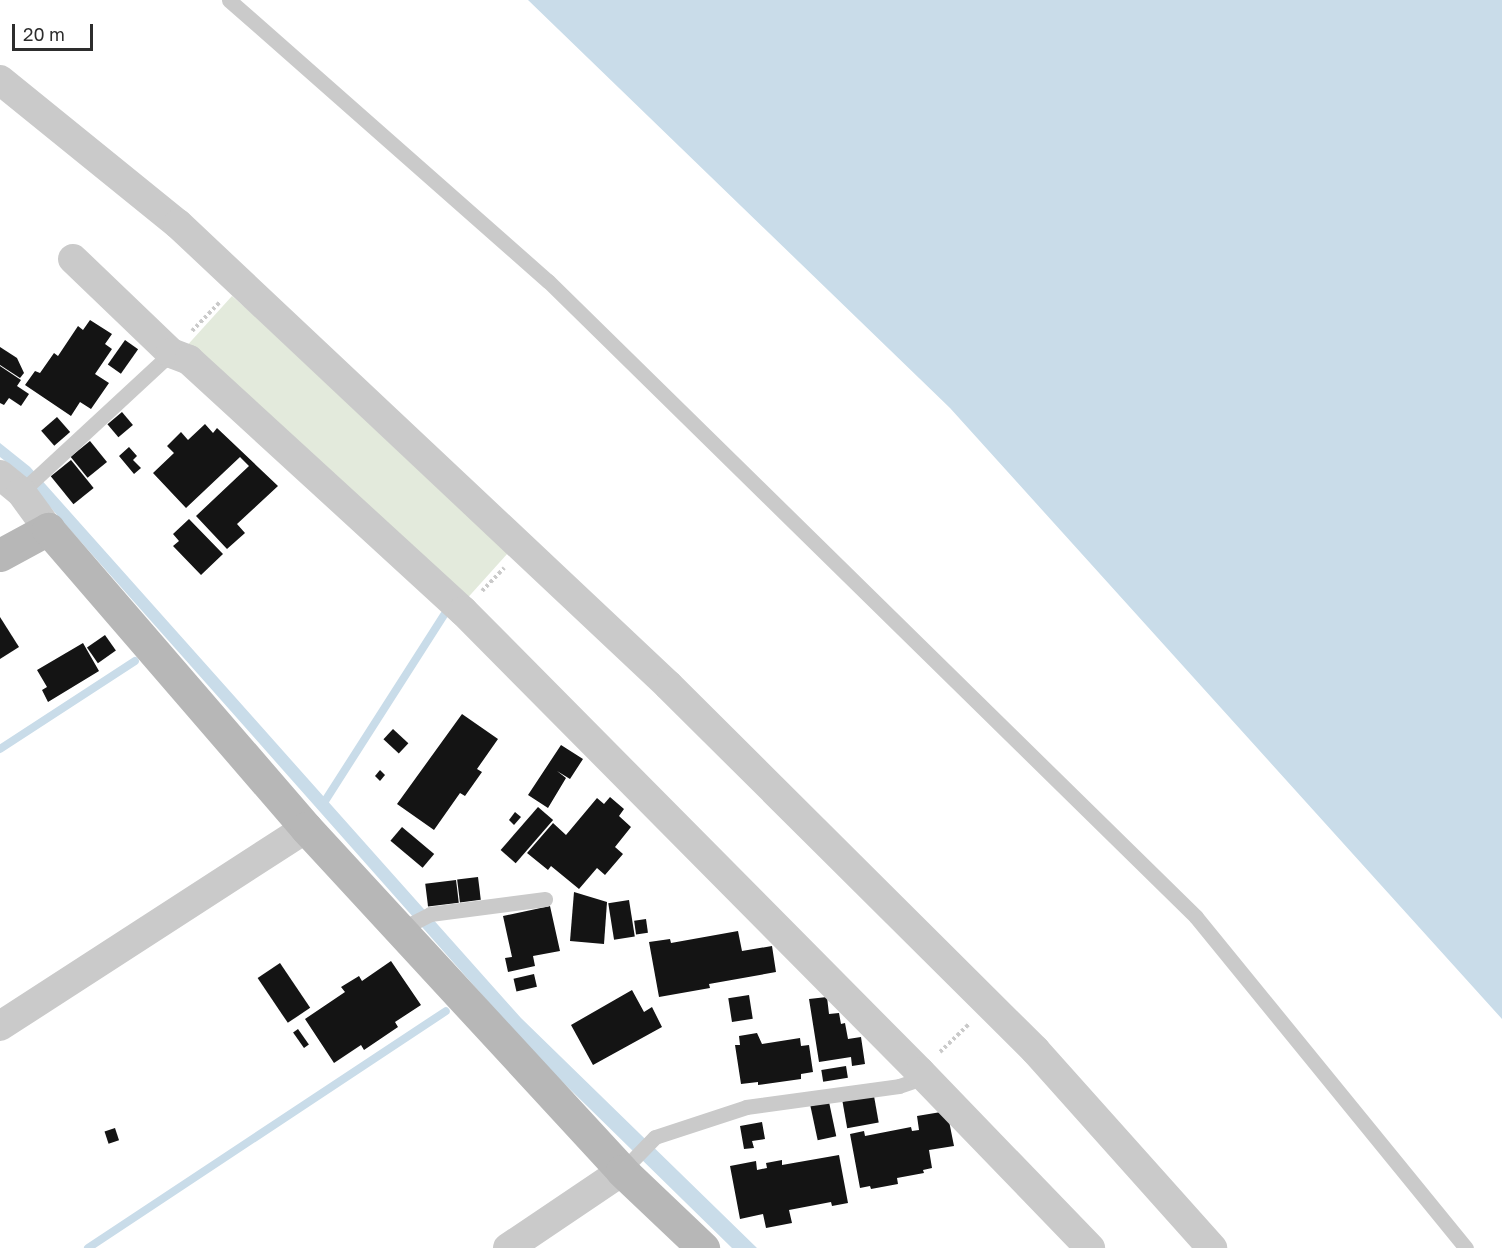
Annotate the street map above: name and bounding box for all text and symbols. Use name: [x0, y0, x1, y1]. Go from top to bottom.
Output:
scale bar: [15, 12, 96, 50]
text: 20 m: [23, 23, 65, 45]

